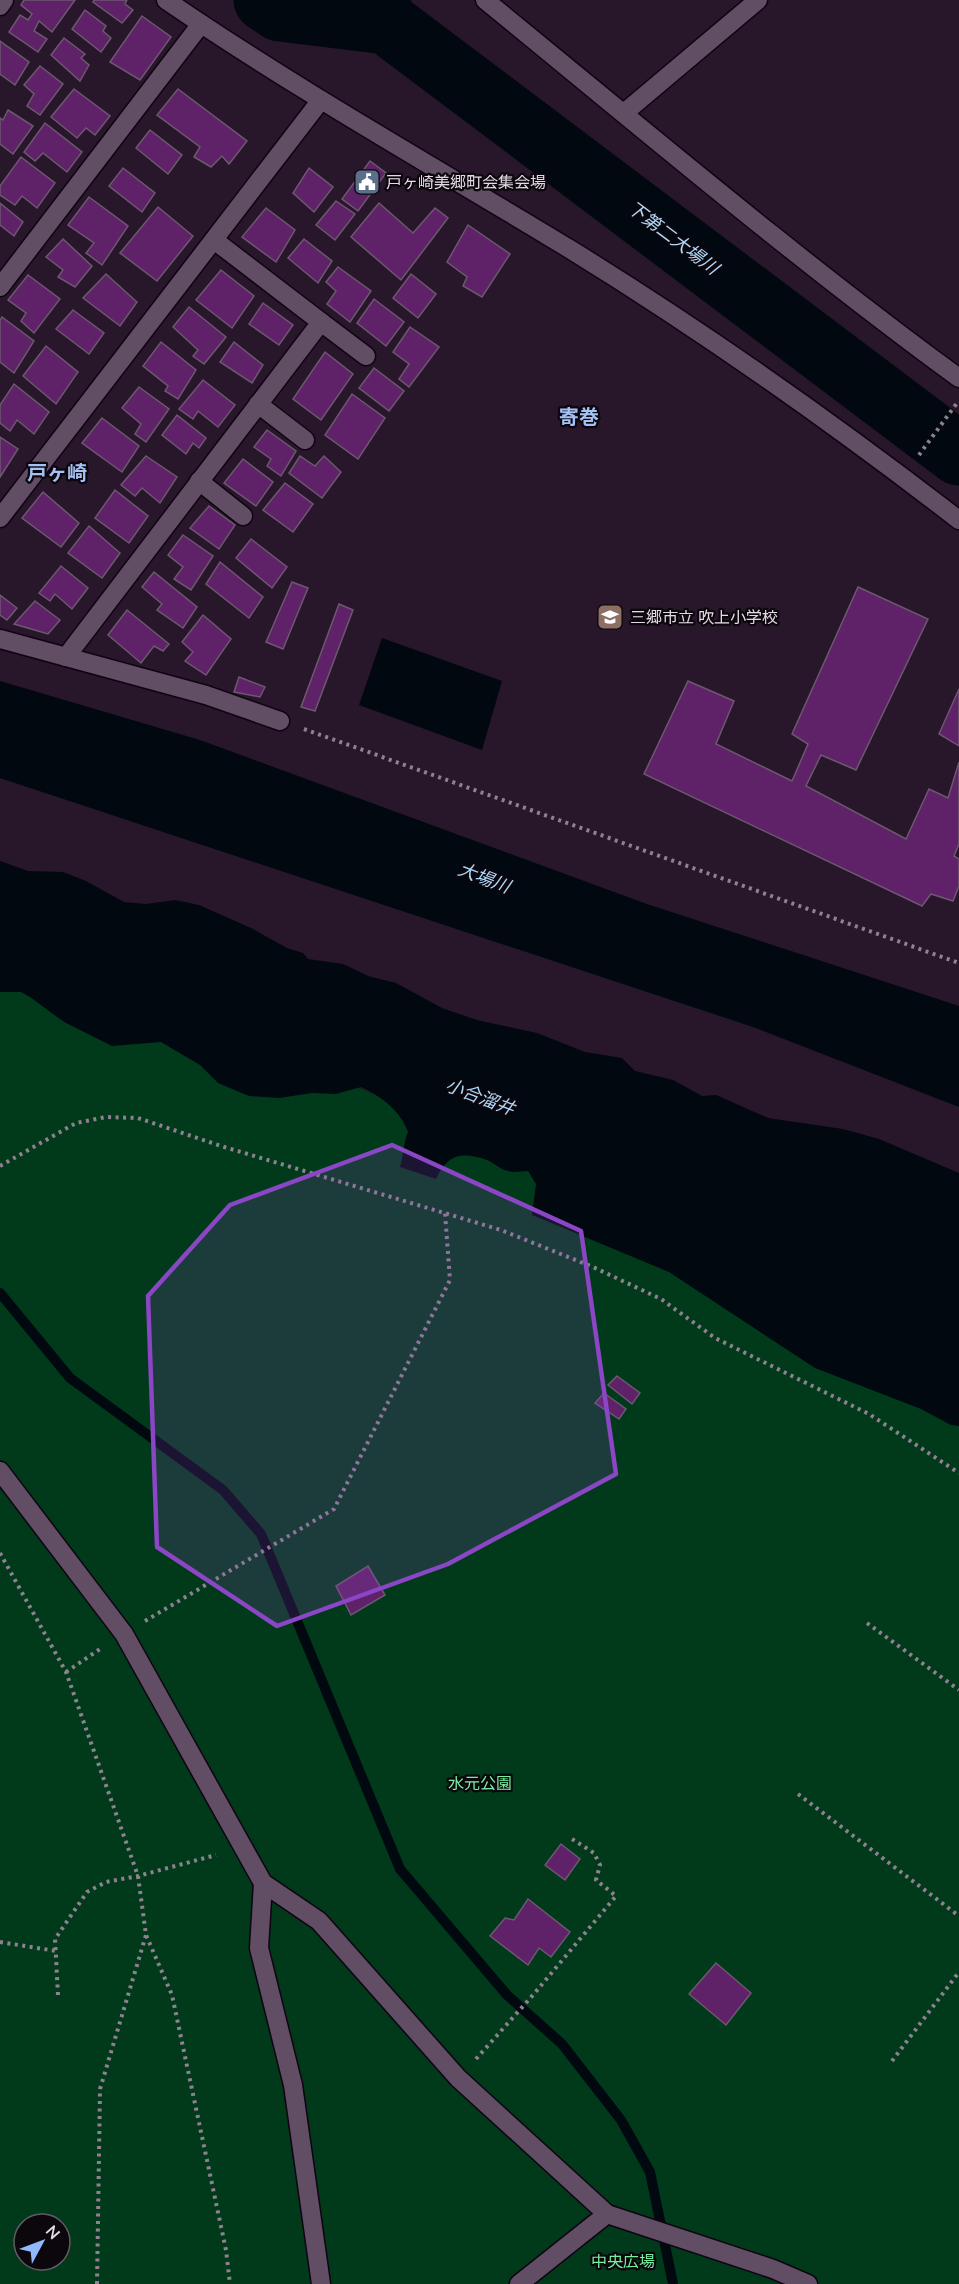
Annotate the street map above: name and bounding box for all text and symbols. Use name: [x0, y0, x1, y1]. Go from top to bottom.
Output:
public building icon: 戸ヶ崎美郷町会集会場: [352, 167, 382, 197]
place label: 戸ヶ崎美郷町会集会場: [386, 172, 546, 194]
water label: 下第二大場川: [623, 196, 725, 281]
district label: 寄巻: [559, 404, 599, 431]
district label: 戸ヶ崎: [27, 460, 87, 487]
school or university icon: 三郷市立 吹上小学校: [595, 602, 625, 632]
place label: 三郷市立 吹上小学校: [630, 607, 778, 629]
water label: 大場川: [454, 857, 515, 900]
water label: 小合溜井: [442, 1073, 520, 1122]
park label: 水元公園: [448, 1773, 512, 1795]
north arrow: [12, 2212, 72, 2272]
text: N: [40, 2221, 65, 2245]
park label: 中央広場: [591, 2251, 655, 2273]

